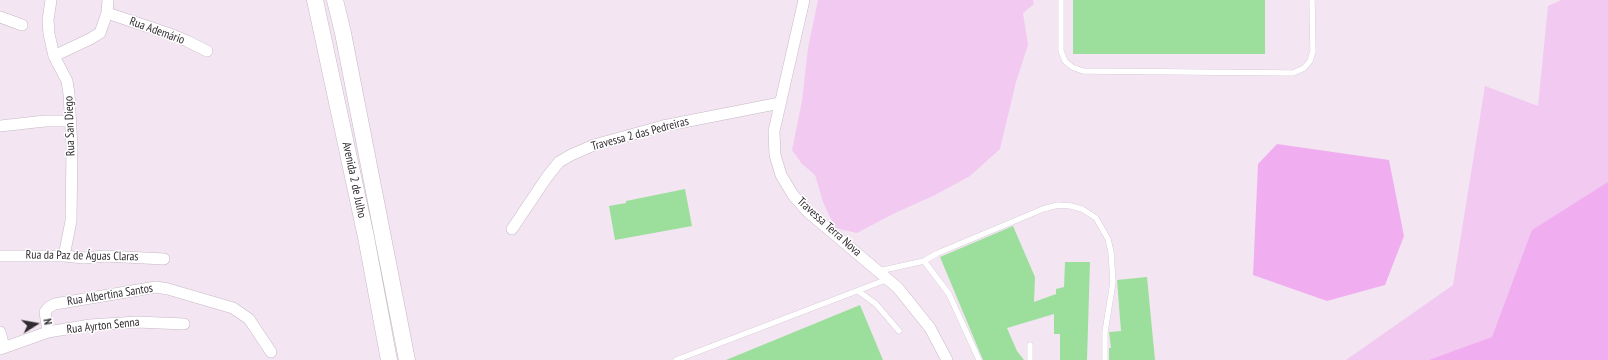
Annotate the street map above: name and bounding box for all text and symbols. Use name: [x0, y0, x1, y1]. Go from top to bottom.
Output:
street label: Rua Ademário: [127, 14, 187, 48]
street label: Rua San Diego: [62, 96, 78, 156]
street label: Travessa 2 das Pedreiras: [590, 114, 690, 154]
street label: Avenida 2 de Julho: [339, 141, 369, 219]
street label: Travessa Terra Nova: [794, 194, 864, 260]
street label: Rua da Paz de Águas Claras: [25, 248, 139, 264]
street label: Rua Albertina Santos: [66, 281, 154, 309]
north arrow: [16, 304, 56, 344]
street label: Rua Ayrton Senna: [66, 315, 140, 337]
text: N: [40, 317, 55, 326]

